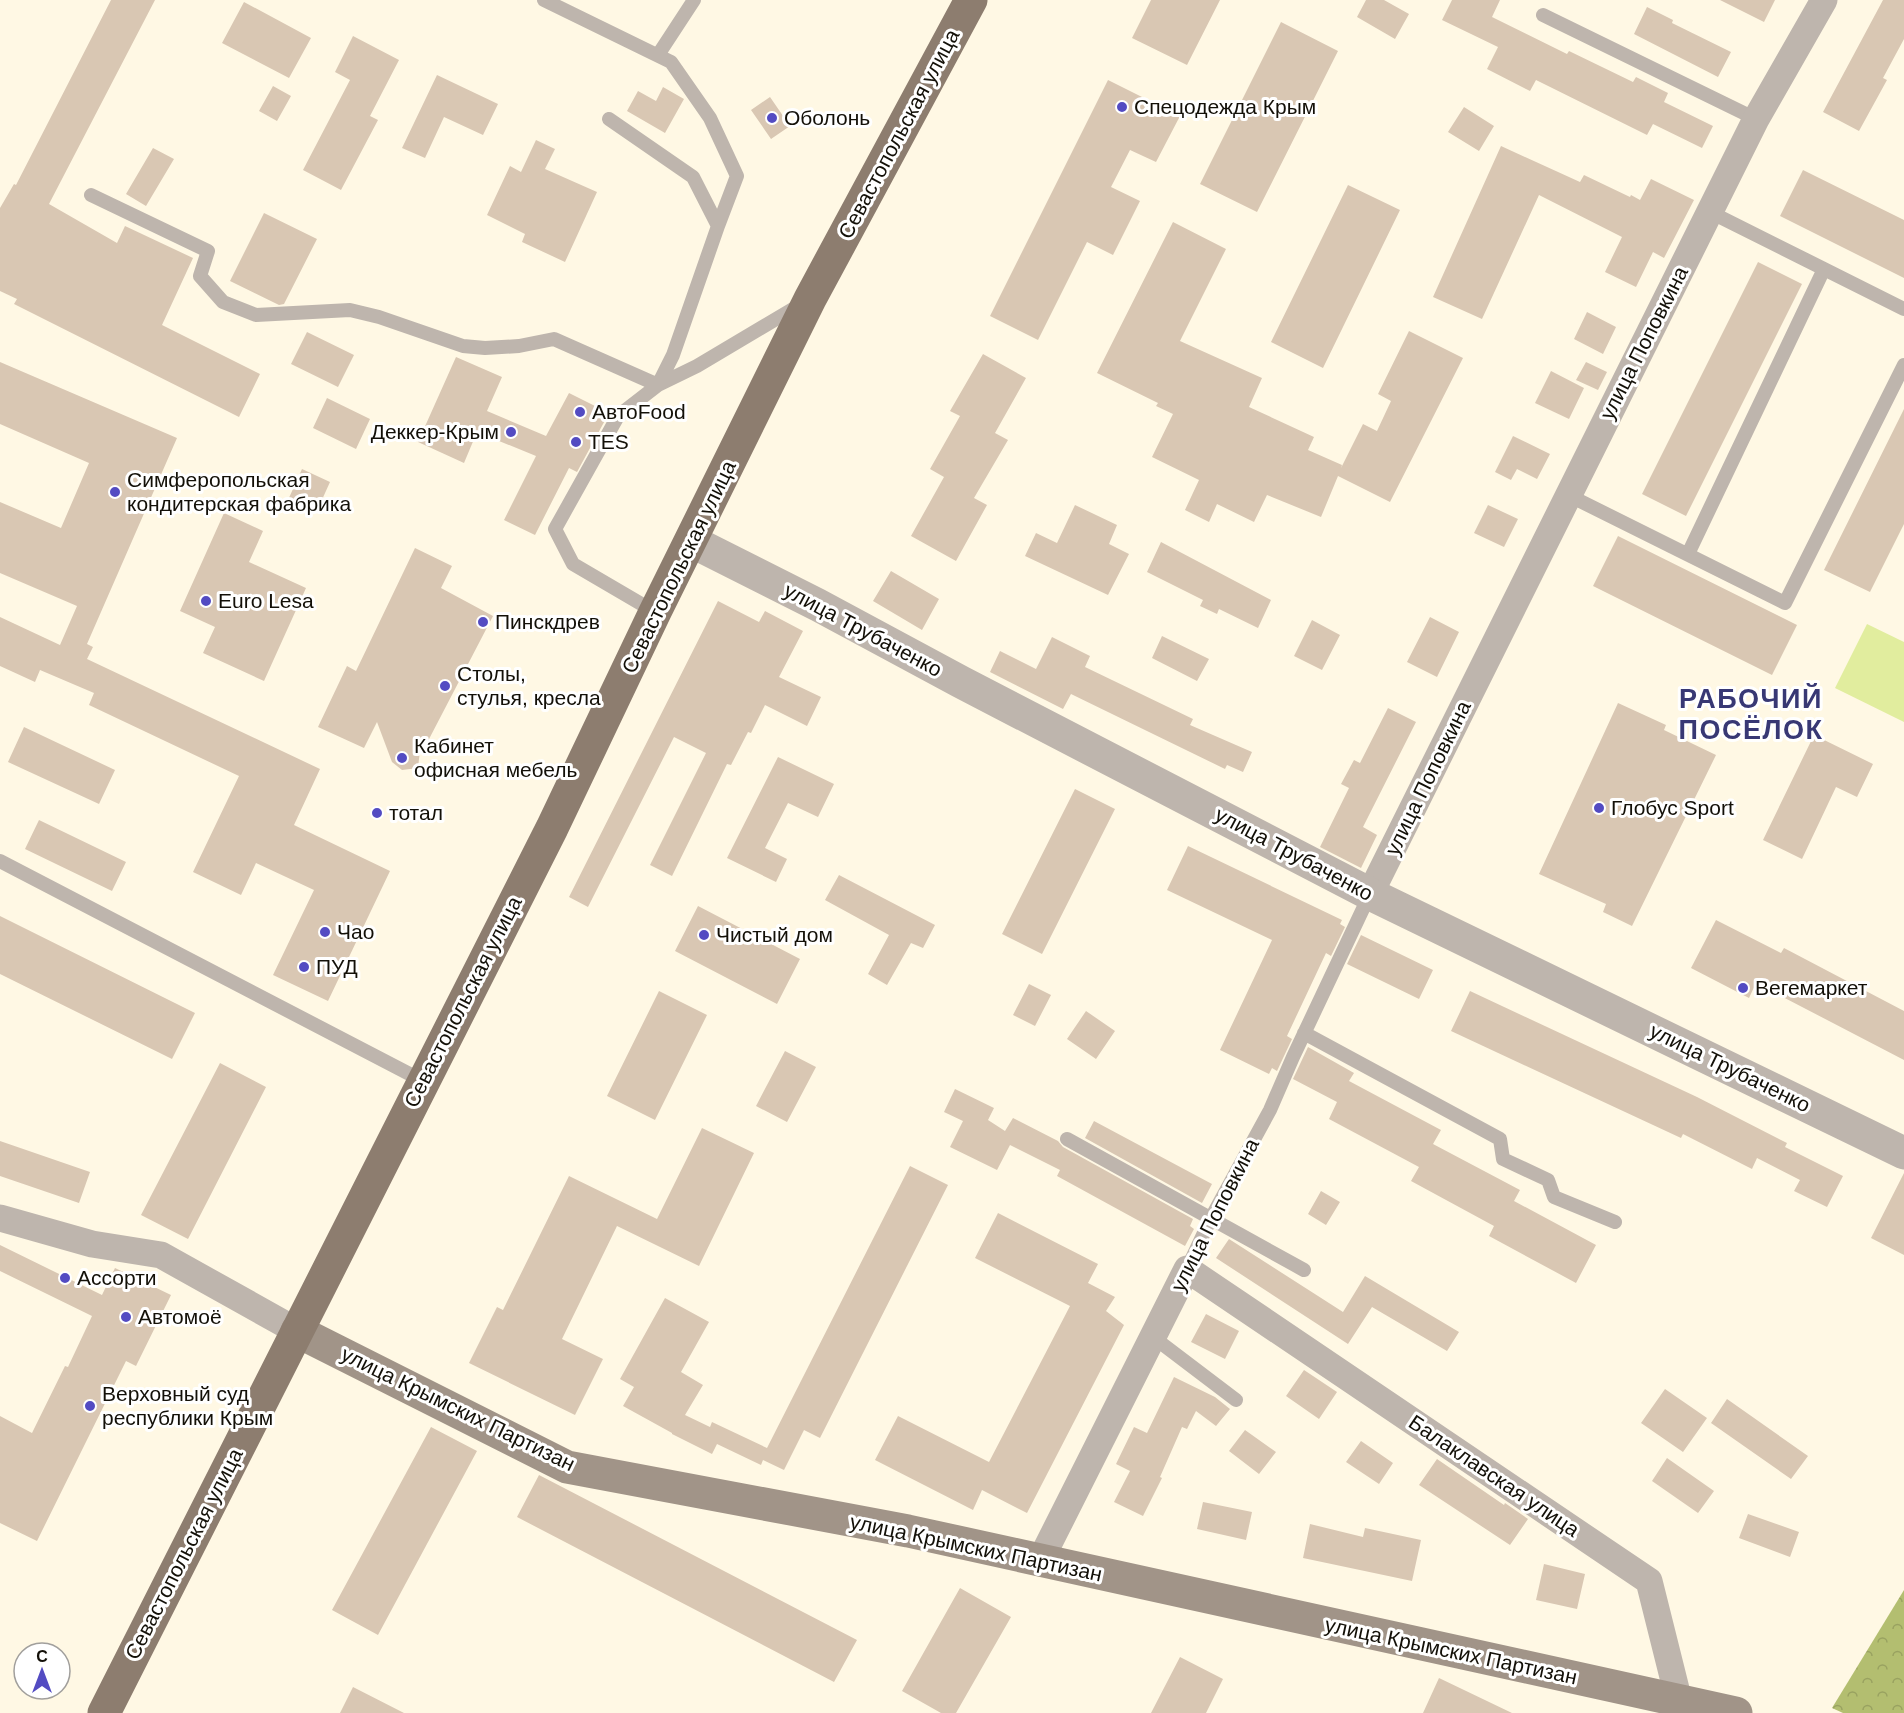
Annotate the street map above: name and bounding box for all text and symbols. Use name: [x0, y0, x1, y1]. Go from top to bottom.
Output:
street label: Севастопольская улица: [834, 25, 964, 242]
place label: Спецодежда Крым: [1134, 95, 1316, 118]
marker: Спецодежда Крым: [1115, 100, 1129, 114]
place label: Оболонь: [784, 106, 870, 129]
marker: Оболонь: [765, 111, 779, 125]
street label: улица Поповкина: [1595, 262, 1692, 423]
place label: АвтоFood: [592, 400, 686, 423]
marker: АвтоFood: [573, 405, 587, 419]
place label: Деккер-Крым: [371, 420, 499, 443]
marker: Деккер-Крым: [504, 425, 518, 439]
place label: TES: [588, 430, 629, 453]
marker: TES: [569, 435, 583, 449]
street label: Севастопольская улица: [617, 456, 740, 677]
place label: Симферопольская кондитерская фабрика: [127, 468, 352, 515]
marker: Симферопольская кондитерская фабрика: [108, 485, 122, 499]
street label: улица Трубаченко: [780, 578, 946, 681]
place label: Euro Lesa: [218, 589, 314, 612]
marker: Euro Lesa: [199, 594, 213, 608]
place label: Пинскдрев: [495, 610, 600, 633]
marker: Пинскдрев: [476, 615, 490, 629]
place label: Столы, стулья, кресла: [457, 662, 601, 709]
marker: Столы, стулья, кресла: [438, 679, 452, 693]
district label: РАБОЧИЙ ПОСЁЛОК: [1679, 683, 1823, 745]
street label: улица Поповкина: [1380, 697, 1475, 859]
place label: Кабинет офисная мебель: [414, 734, 578, 781]
marker: Кабинет офисная мебель: [395, 751, 409, 765]
place label: Глобус Sport: [1611, 796, 1734, 819]
place label: тотал: [389, 801, 443, 824]
marker: Глобус Sport: [1592, 801, 1606, 815]
street label: улица Трубаченко: [1211, 802, 1377, 905]
marker: тотал: [370, 806, 384, 820]
street label: Севастопольская улица: [399, 892, 526, 1111]
place label: Чао: [337, 920, 374, 943]
place label: Чистый дом: [716, 923, 833, 946]
marker: Чао: [318, 925, 332, 939]
marker: Чистый дом: [697, 928, 711, 942]
place label: ПУД: [316, 955, 358, 978]
marker: ПУД: [297, 960, 311, 974]
place label: Вегемаркет: [1755, 976, 1868, 999]
marker: Вегемаркет: [1736, 981, 1750, 995]
street label: улица Трубаченко: [1646, 1019, 1814, 1116]
street label: улица Поповкина: [1166, 1134, 1263, 1295]
place label: Ассорти: [77, 1266, 157, 1289]
marker: Ассорти: [58, 1271, 72, 1285]
place label: Автомоё: [138, 1305, 222, 1328]
marker: Автомоё: [119, 1310, 133, 1324]
street label: улица Крымских Партизан: [338, 1342, 579, 1475]
place label: Верховный суд республики Крым: [102, 1382, 273, 1429]
marker: Верховный суд республики Крым: [83, 1399, 97, 1413]
street label: Балаклавская улица: [1405, 1410, 1584, 1541]
street label: Севастопольская улица: [120, 1444, 247, 1663]
street label: улица Крымских Партизан: [848, 1510, 1104, 1585]
street label: улица Крымских Партизан: [1323, 1613, 1579, 1688]
north arrow: [12, 1641, 72, 1701]
text: С: [36, 1648, 48, 1665]

